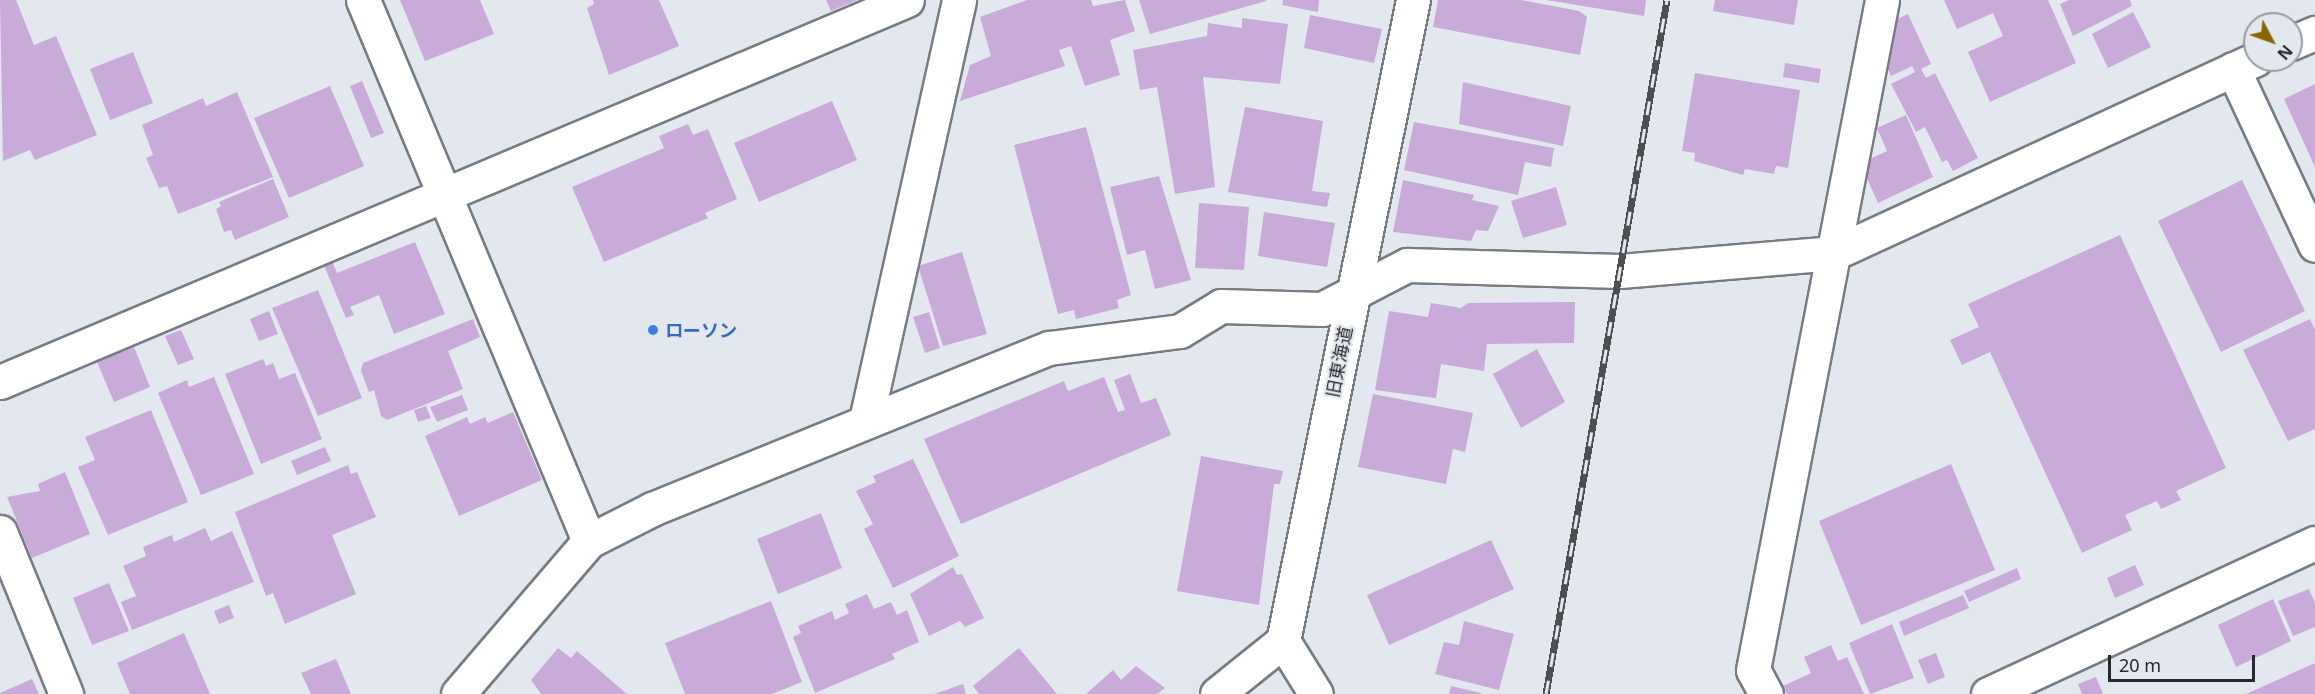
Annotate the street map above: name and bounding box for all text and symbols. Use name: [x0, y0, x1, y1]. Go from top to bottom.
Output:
north arrow: [2243, 12, 2303, 72]
text: N: [2273, 40, 2298, 65]
place label: ローソン: [665, 319, 737, 341]
marker: ローソン: [646, 323, 660, 337]
street label: 旧東海道: [1322, 325, 1356, 399]
scale bar: [2111, 643, 2258, 681]
text: 20 m: [2119, 653, 2161, 677]

